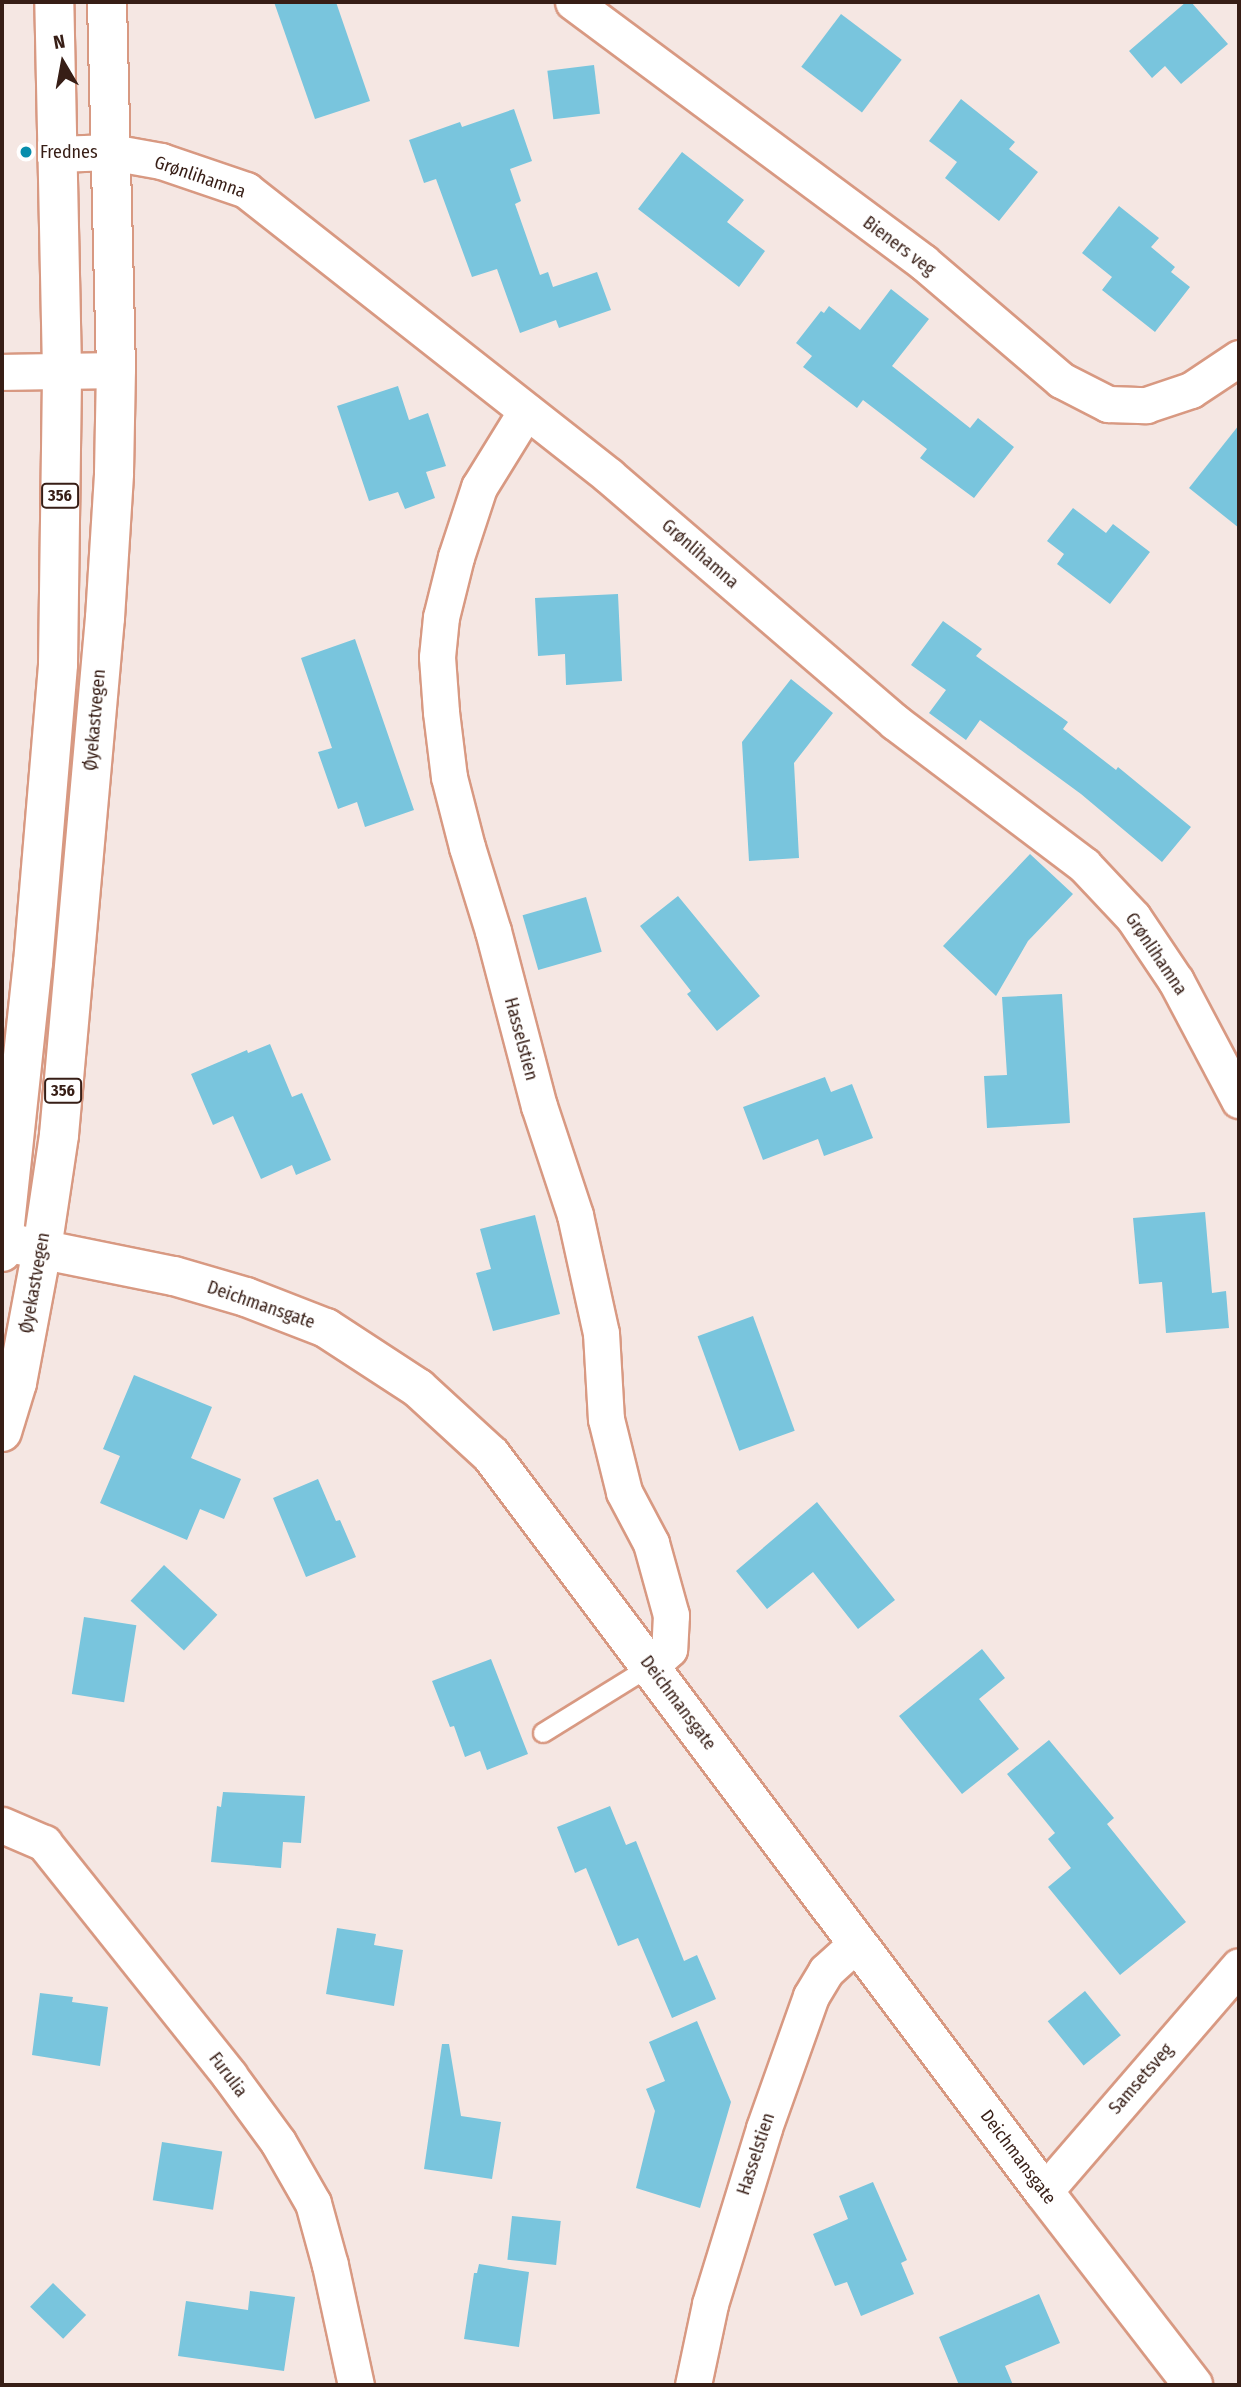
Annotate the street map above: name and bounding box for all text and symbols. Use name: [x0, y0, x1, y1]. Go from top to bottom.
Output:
north arrow: [28, 28, 98, 98]
text: N: [52, 30, 67, 54]
place label: Frednes: [40, 141, 98, 163]
marker: Frednes: [18, 144, 34, 160]
street label: Grønlihamna: [152, 151, 248, 203]
street label: Bieners veg: [859, 212, 939, 280]
road number: 356: [41, 484, 79, 509]
street label: Grønlihamna: [657, 515, 743, 593]
street label: Øyekastvegen: [80, 668, 110, 772]
street label: Grønlihamna: [1121, 909, 1191, 999]
street label: Hasselstien: [500, 995, 542, 1083]
road number: 356: [44, 1078, 82, 1104]
street label: Øyekastvegen: [16, 1231, 54, 1335]
street label: Deichmansgate: [204, 1276, 318, 1334]
street label: Deichmansgate: [636, 1652, 720, 1754]
street label: Samsetsveg: [1104, 2039, 1178, 2119]
street label: Furulia: [204, 2048, 252, 2102]
street label: Deichmansgate: [976, 2106, 1060, 2208]
street label: Hasselstien: [733, 2110, 779, 2198]

